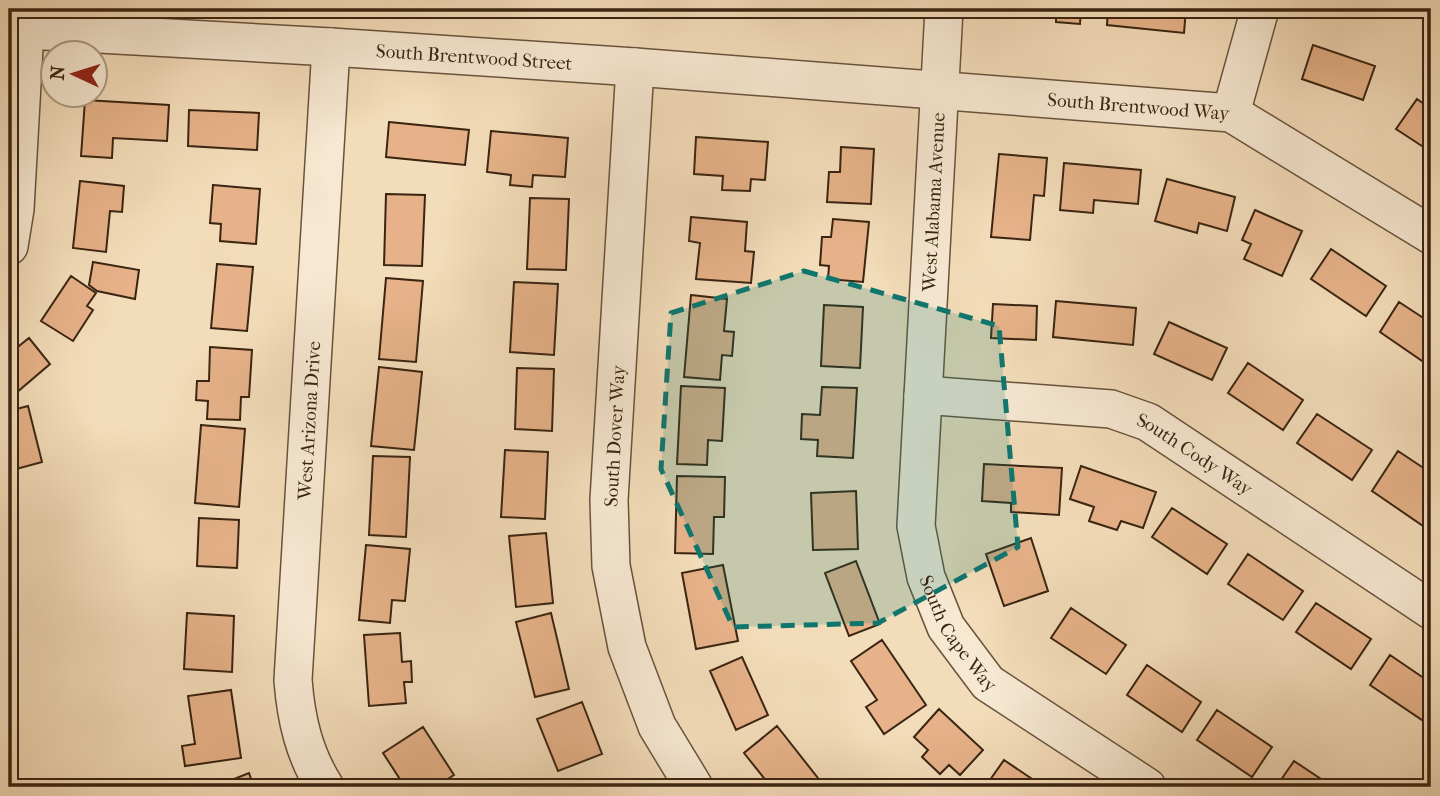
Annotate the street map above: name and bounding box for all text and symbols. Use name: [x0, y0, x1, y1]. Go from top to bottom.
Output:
north arrow: [38, 38, 108, 108]
street label: South Brentwood Street: [375, 40, 573, 75]
text: N: [47, 64, 70, 81]
street label: South Brentwood Way: [1046, 89, 1231, 125]
street label: West Alabama Avenue: [918, 112, 950, 293]
street label: West Arizona Drive: [294, 340, 325, 501]
street label: South Dover Way: [600, 364, 630, 507]
street label: South Cody Way: [1134, 409, 1257, 501]
street label: South Cape Way: [914, 572, 1001, 698]

